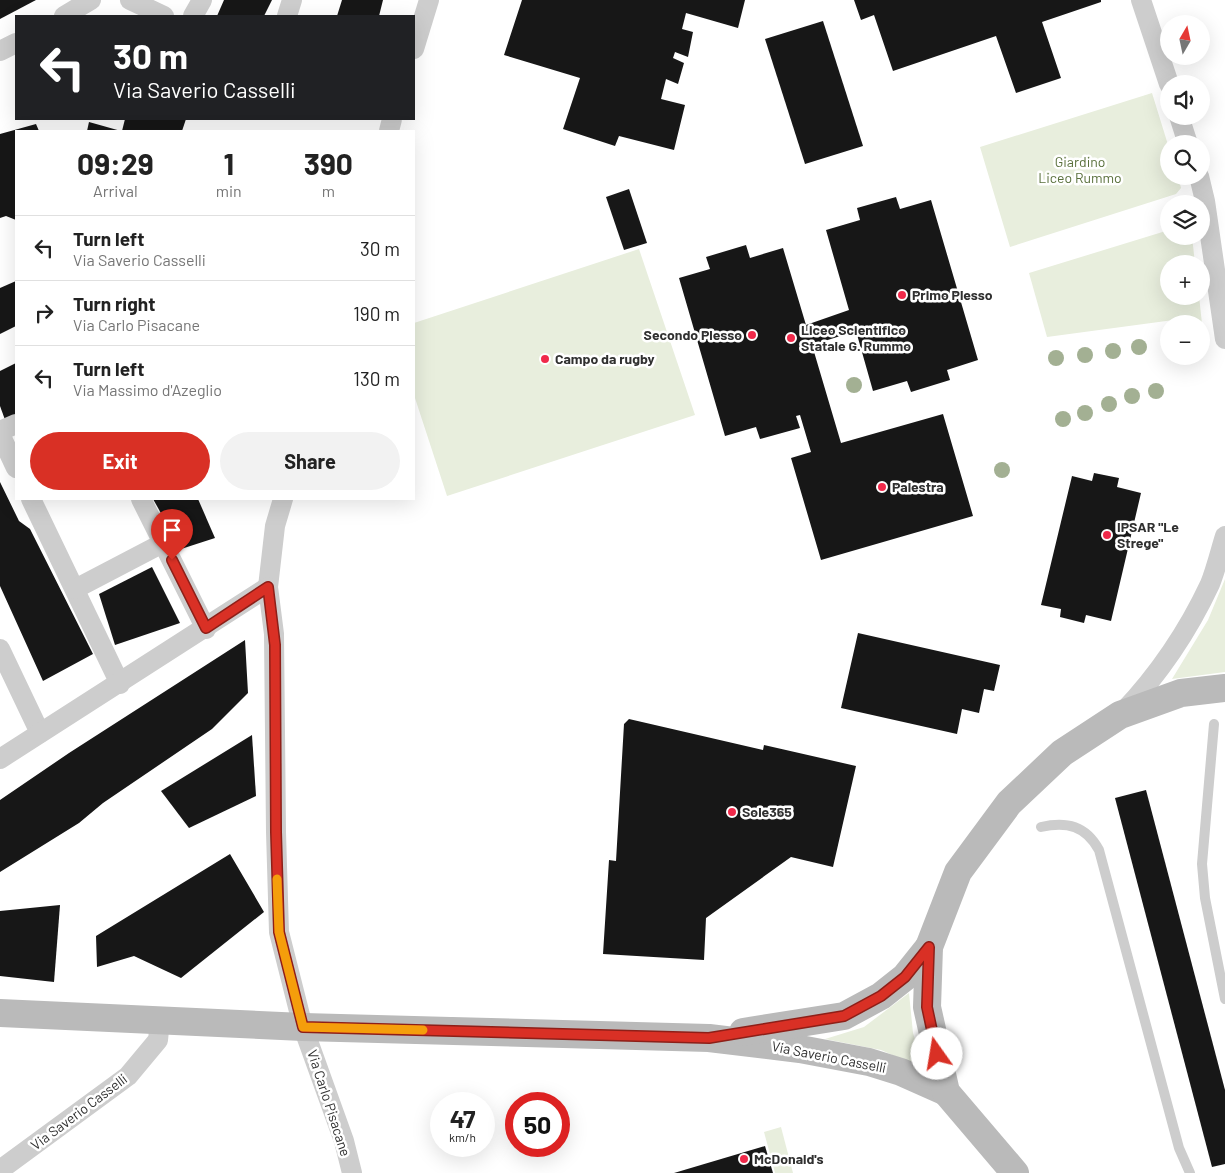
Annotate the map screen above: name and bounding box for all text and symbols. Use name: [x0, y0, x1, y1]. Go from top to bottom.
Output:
north arrow: [1160, 15, 1210, 65]
map controls: [1160, 15, 1210, 365]
text: 30 m: [113, 34, 188, 76]
icon: left: [30, 35, 95, 100]
button: sound: [1160, 75, 1210, 125]
text: Via Saverio Casselli: [113, 76, 296, 102]
button: search: [1160, 135, 1210, 185]
text: 09:29: [77, 145, 154, 181]
text: 1: [223, 145, 234, 181]
text: 390: [304, 145, 353, 181]
park label: Giardino Liceo Rummo: [1038, 153, 1122, 186]
text: Arrival: [93, 181, 138, 200]
text: min: [216, 181, 242, 200]
text: m: [322, 181, 335, 200]
button: layers: [1160, 195, 1210, 245]
text: Turn left: [73, 227, 144, 250]
icon: left: [30, 234, 58, 262]
text: 30 m: [360, 237, 400, 260]
text: Via Saverio Casselli: [73, 250, 206, 269]
button: +: [1160, 255, 1210, 305]
place label: Primo Plesso: [912, 286, 993, 303]
marker: Primo Plesso: [896, 289, 908, 301]
text: Turn right: [73, 292, 155, 315]
icon: right: [30, 299, 58, 327]
text: 190 m: [353, 302, 400, 325]
text: Via Carlo Pisacane: [73, 315, 200, 334]
button: −: [1160, 315, 1210, 365]
place label: Liceo Scientifico Statale G. Rummo: [801, 321, 911, 354]
place label: Secondo Plesso: [644, 326, 742, 343]
marker: Secondo Plesso: [746, 329, 758, 341]
marker: Liceo Scientifico Statale G. Rummo: [785, 332, 797, 344]
place label: Campo da rugby: [555, 350, 655, 367]
marker: Campo da rugby: [539, 353, 551, 365]
text: Turn left: [73, 357, 144, 380]
icon: left: [30, 364, 58, 392]
text: 130 m: [353, 367, 400, 390]
text: Via Massimo d'Azeglio: [73, 380, 222, 399]
button: Exit: [30, 432, 210, 490]
button: Share: [220, 432, 400, 490]
place label: Palestra: [892, 478, 944, 495]
marker: Palestra: [876, 481, 888, 493]
pin: [151, 509, 193, 560]
icon: arrive: [158, 516, 186, 544]
place label: IPSAR "Le Strege": [1117, 518, 1179, 551]
marker: IPSAR "Le Strege": [1101, 529, 1113, 541]
place label: Sole365: [742, 803, 792, 820]
marker: Sole365: [726, 806, 738, 818]
position arrow: [910, 1027, 962, 1079]
street label: Via Saverio Casselli: [770, 1037, 888, 1076]
street label: Via Carlo Pisacane: [304, 1047, 355, 1158]
street label: Via Saverio Casselli: [27, 1070, 130, 1153]
speed limit sign: 50: [505, 1092, 570, 1157]
text: 47: [450, 1103, 475, 1133]
text: km/h: [449, 1130, 476, 1144]
place label: McDonald's: [754, 1150, 823, 1167]
marker: McDonald's: [738, 1153, 750, 1165]

